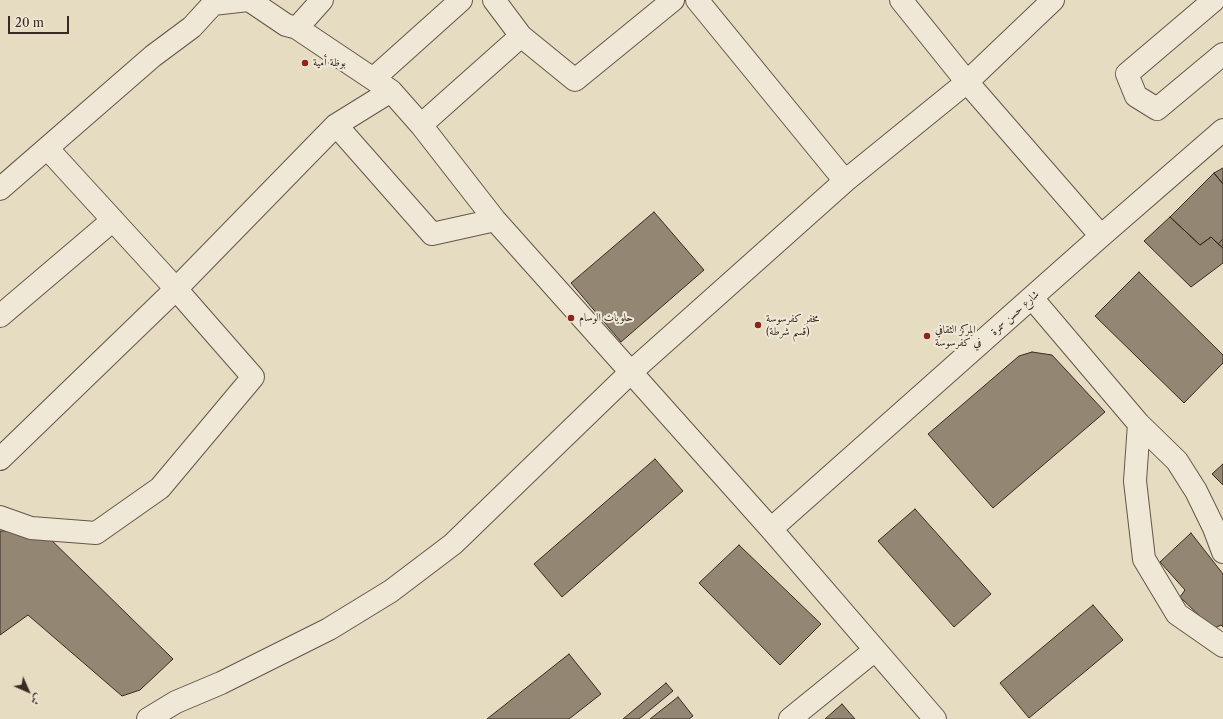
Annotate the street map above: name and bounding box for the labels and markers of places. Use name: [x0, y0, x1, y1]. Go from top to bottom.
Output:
place label: بوظة أمية: [313, 56, 346, 70]
marker: بوظة أمية: [300, 58, 310, 68]
place label: حلويات الوسام: [579, 311, 633, 325]
place label: مخفر كفرسوسة (قسم شرطة): [766, 312, 819, 338]
marker: حلويات الوسام: [566, 313, 576, 323]
marker: مخفر كفرسوسة (قسم شرطة): [753, 320, 763, 330]
place label: المركز الثقافي في كفرسوسة: [935, 323, 981, 349]
marker: المركز الثقافي في كفرسوسة: [922, 331, 932, 341]

